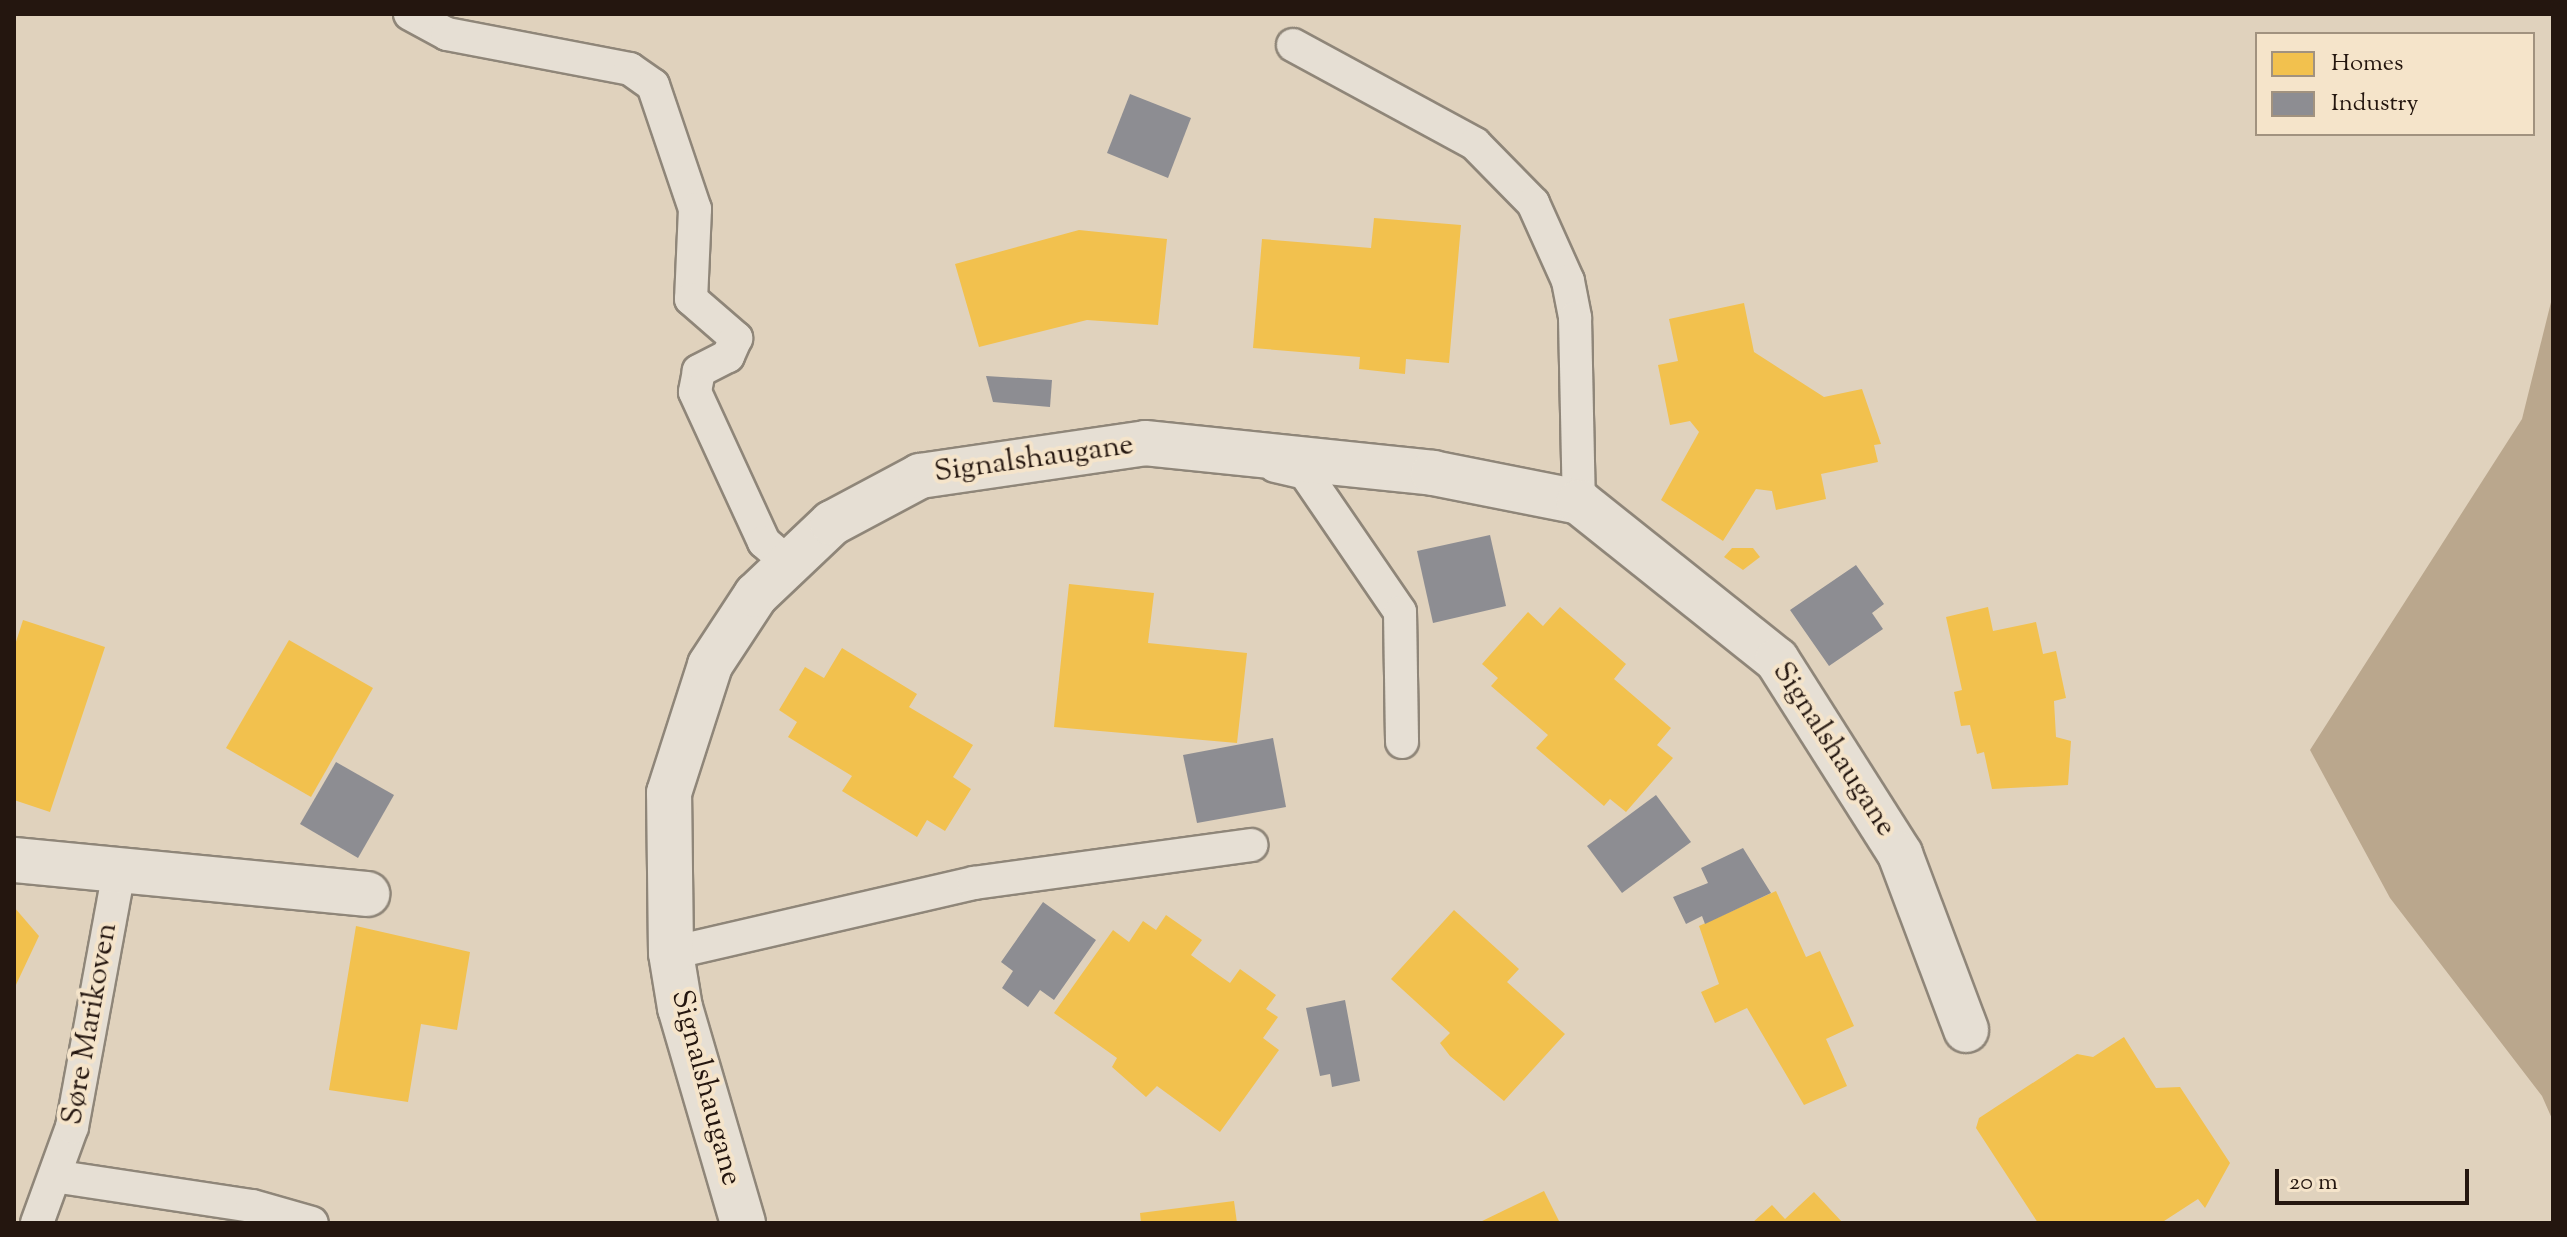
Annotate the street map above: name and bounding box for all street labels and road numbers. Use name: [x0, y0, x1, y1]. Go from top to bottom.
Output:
street label: Signalshaugane: [932, 428, 1136, 492]
street label: Signalshaugane: [1763, 656, 1903, 844]
street label: Søre Marikoven: [56, 920, 126, 1128]
street label: Signalshaugane: [662, 986, 748, 1190]

